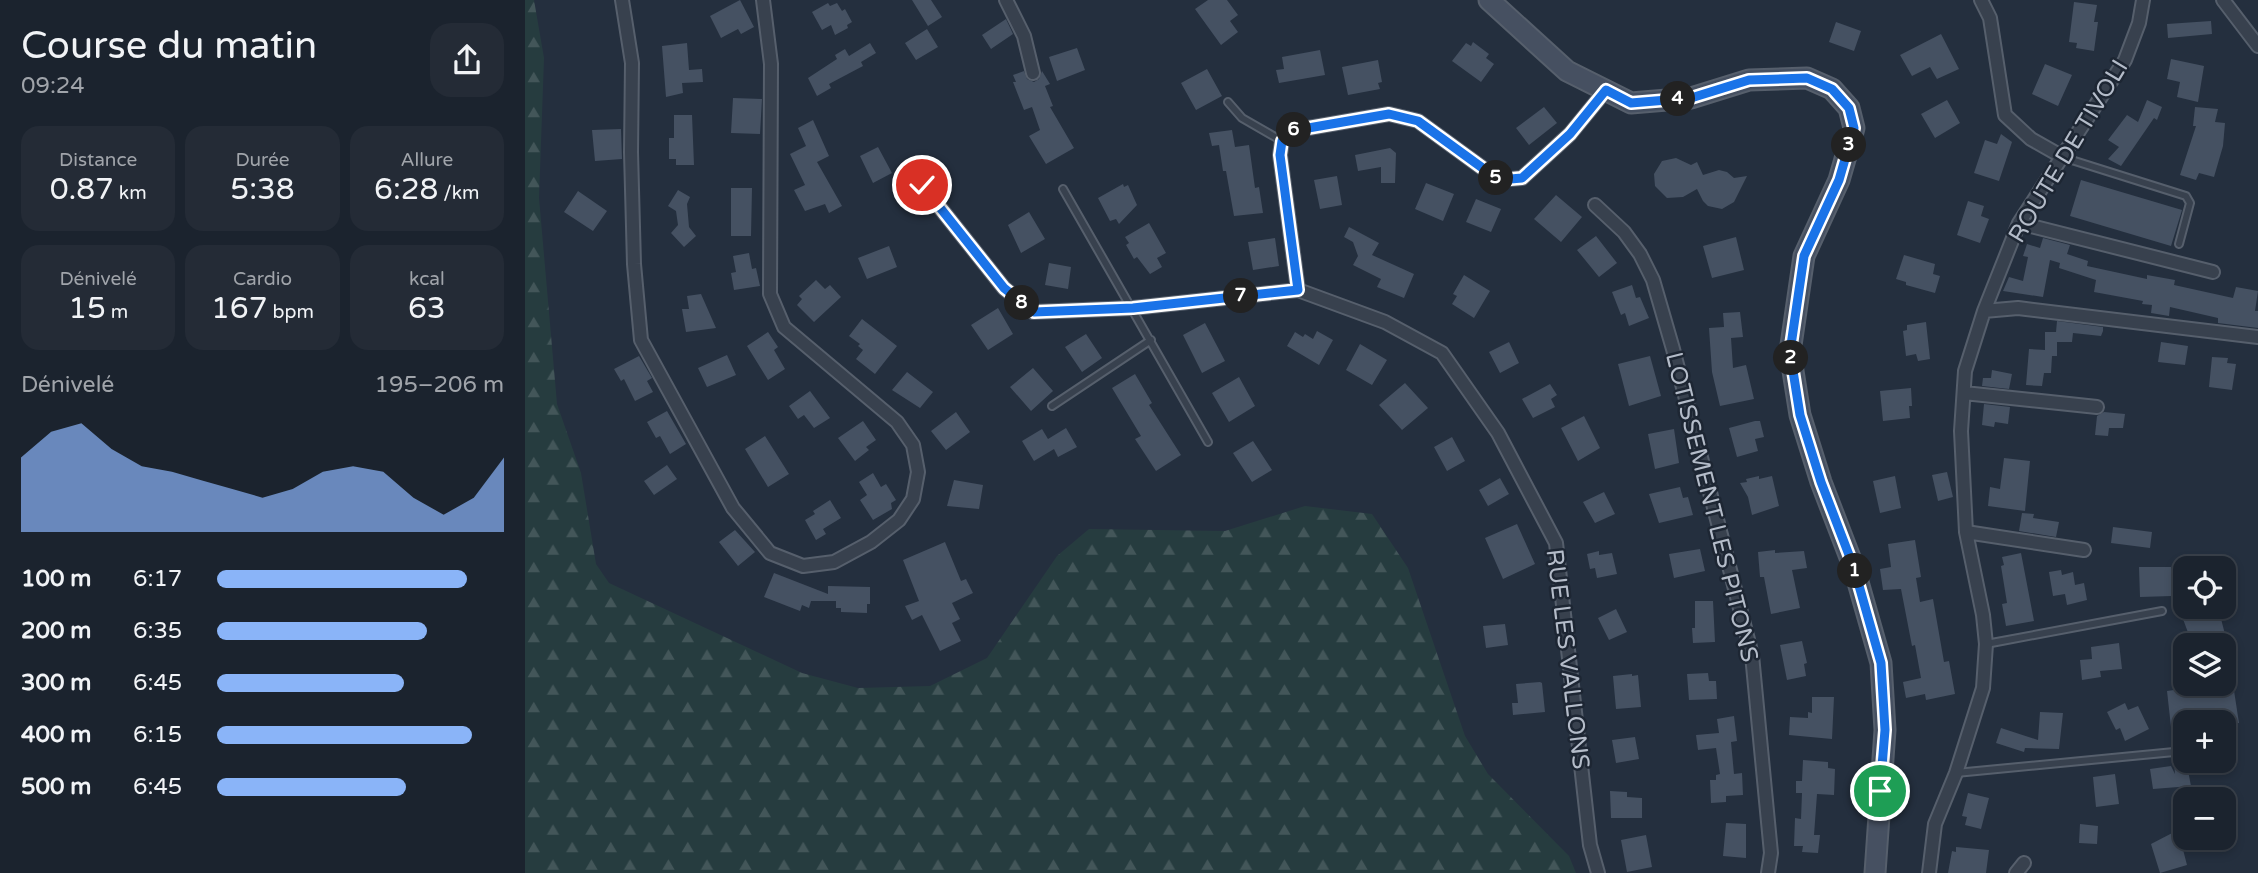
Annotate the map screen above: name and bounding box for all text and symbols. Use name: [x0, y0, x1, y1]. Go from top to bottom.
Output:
text: Course du matin: [21, 23, 317, 69]
button: share: [430, 23, 504, 97]
street label: ROUTE DE TIVOLI: [2002, 54, 2135, 248]
text: 09:24: [21, 72, 85, 100]
pin: 4: [1661, 82, 1695, 116]
text: 4: [1672, 87, 1683, 109]
pin: 6: [1277, 113, 1311, 148]
text: 6: [1288, 118, 1299, 140]
pin: 3: [1831, 128, 1867, 162]
text: 3: [1843, 133, 1854, 155]
text: Distance: [59, 149, 137, 171]
text: Durée: [235, 149, 290, 171]
text: Allure: [400, 149, 453, 171]
pin: [892, 155, 952, 215]
pin: 5: [1479, 160, 1513, 196]
icon: check: [903, 166, 941, 204]
text: 5: [1490, 166, 1501, 188]
text: 0.87: [50, 171, 114, 208]
text: 5:38: [230, 171, 295, 208]
text: 6:28: [374, 171, 438, 208]
text: km: [114, 182, 147, 204]
text: /km: [438, 182, 480, 204]
text: Dénivelé: [60, 268, 137, 290]
text: Cardio: [233, 268, 292, 290]
text: kcal: [409, 268, 445, 290]
pin: 7: [1223, 278, 1259, 314]
text: 7: [1235, 284, 1246, 306]
pin: 8: [1005, 286, 1039, 320]
text: 15: [68, 290, 106, 327]
text: 167: [211, 290, 268, 327]
text: 63: [408, 290, 446, 327]
text: 8: [1016, 291, 1027, 313]
text: m: [106, 301, 128, 323]
text: bpm: [268, 301, 314, 323]
pin: 2: [1773, 340, 1809, 376]
text: 2: [1785, 346, 1796, 368]
street label: LOTISSEMENT LES PITONS: [1659, 349, 1764, 665]
text: Dénivelé: [21, 371, 114, 399]
text: 195–206 m: [375, 371, 504, 399]
street label: RUE LES VALLONS: [1540, 547, 1595, 771]
pin: 1: [1837, 554, 1873, 588]
map controls: [2173, 556, 2236, 850]
button: locate: [2173, 556, 2236, 619]
text: 1: [1849, 559, 1860, 581]
text: 100 m: [21, 565, 91, 593]
text: 6:17: [133, 565, 182, 593]
text: 200 m: [21, 617, 91, 645]
text: 6:35: [133, 617, 182, 645]
button: layers: [2173, 633, 2236, 696]
text: 300 m: [21, 669, 91, 697]
text: 6:45: [133, 669, 182, 697]
button: +: [2173, 710, 2236, 773]
text: 400 m: [21, 721, 91, 749]
text: 6:15: [133, 721, 182, 749]
pin: [1850, 761, 1910, 821]
icon: arrive: [1861, 772, 1899, 810]
text: 500 m: [21, 773, 91, 801]
text: 6:45: [133, 773, 182, 801]
button: −: [2173, 787, 2236, 850]

